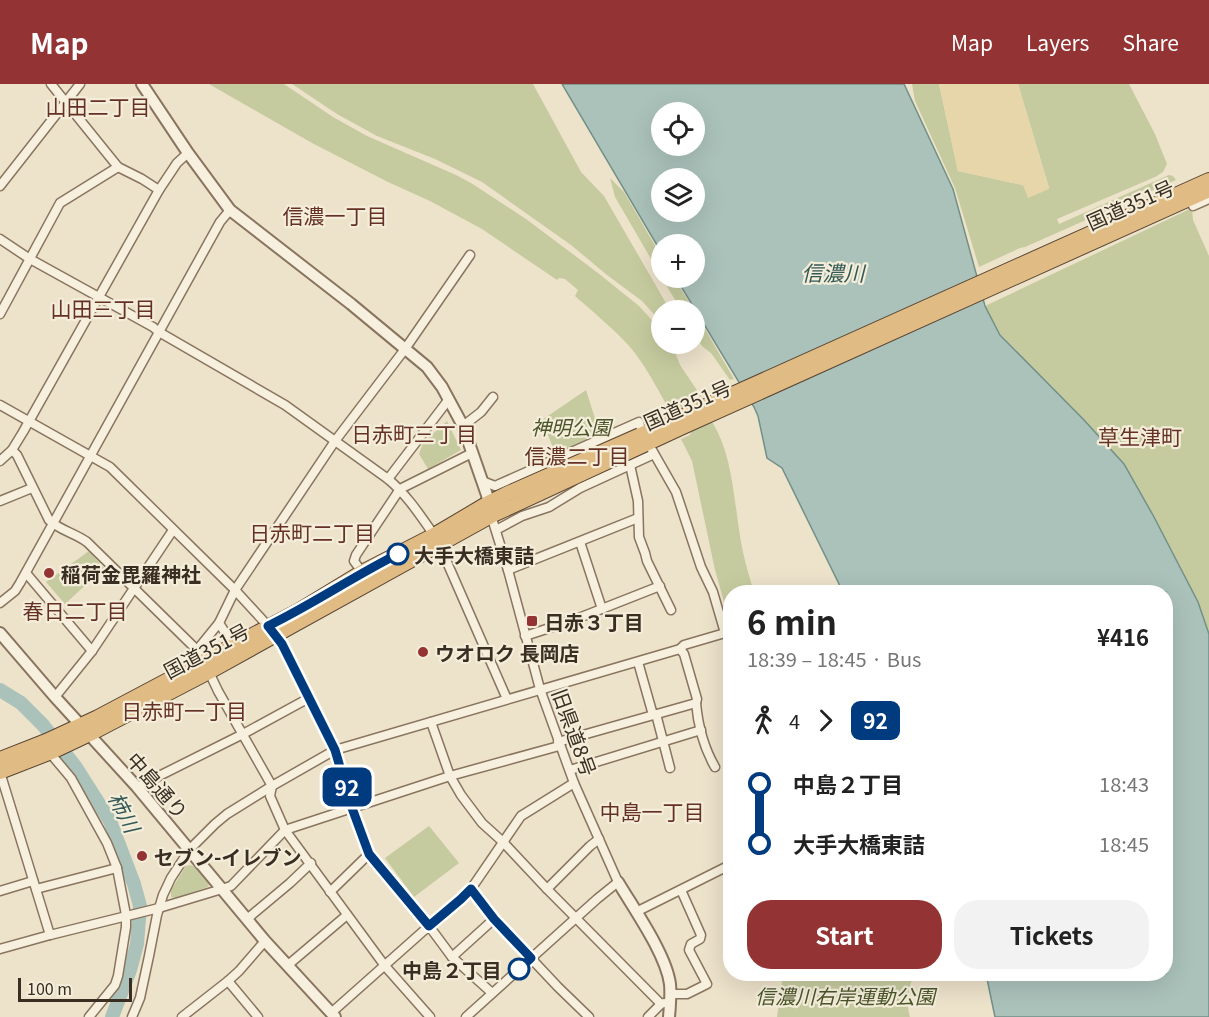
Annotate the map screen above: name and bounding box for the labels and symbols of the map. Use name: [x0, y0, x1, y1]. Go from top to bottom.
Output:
district label: 山田二丁目: [46, 91, 151, 121]
street label: 国道351号: [1081, 172, 1179, 236]
district label: 信濃一丁目: [283, 200, 388, 230]
water label: 信濃川: [802, 257, 866, 287]
district label: 山田三丁目: [51, 293, 156, 323]
street label: 国道351号: [638, 372, 736, 436]
park label: 神明公園: [531, 412, 614, 441]
district label: 日赤町三丁目: [351, 418, 477, 448]
district label: 草生津町: [1098, 421, 1182, 451]
district label: 信濃二丁目: [525, 440, 630, 470]
district label: 日赤町二丁目: [249, 517, 375, 547]
place label: 大手大橋東詰: [414, 540, 534, 569]
marker: 大手大橋東詰: [387, 543, 409, 565]
place label: 稲荷金毘羅神社: [61, 559, 201, 588]
marker: 稲荷金毘羅神社: [42, 566, 56, 580]
district label: 春日二丁目: [23, 595, 128, 625]
place label: 日赤３丁目: [544, 607, 644, 636]
marker: 日赤３丁目: [525, 614, 539, 628]
street label: 国道351号: [158, 615, 254, 685]
place label: ウオロク 長岡店: [435, 638, 580, 667]
marker: ウオロク 長岡店: [416, 645, 430, 659]
street label: 旧県道8号: [546, 684, 604, 780]
district label: 日赤町一丁目: [121, 695, 247, 725]
street label: 中島通り: [121, 745, 195, 825]
line badge: 92: [320, 768, 374, 806]
water label: 柿川: [102, 786, 149, 839]
district label: 中島一丁目: [600, 796, 705, 826]
place label: セブン-イレブン: [154, 842, 301, 871]
marker: セブン-イレブン: [135, 849, 149, 863]
place label: 中島２丁目: [402, 955, 502, 984]
marker: 中島２丁目: [508, 958, 530, 980]
scale bar: [18, 975, 132, 1002]
park label: 信濃川右岸運動公園: [755, 981, 938, 1010]

